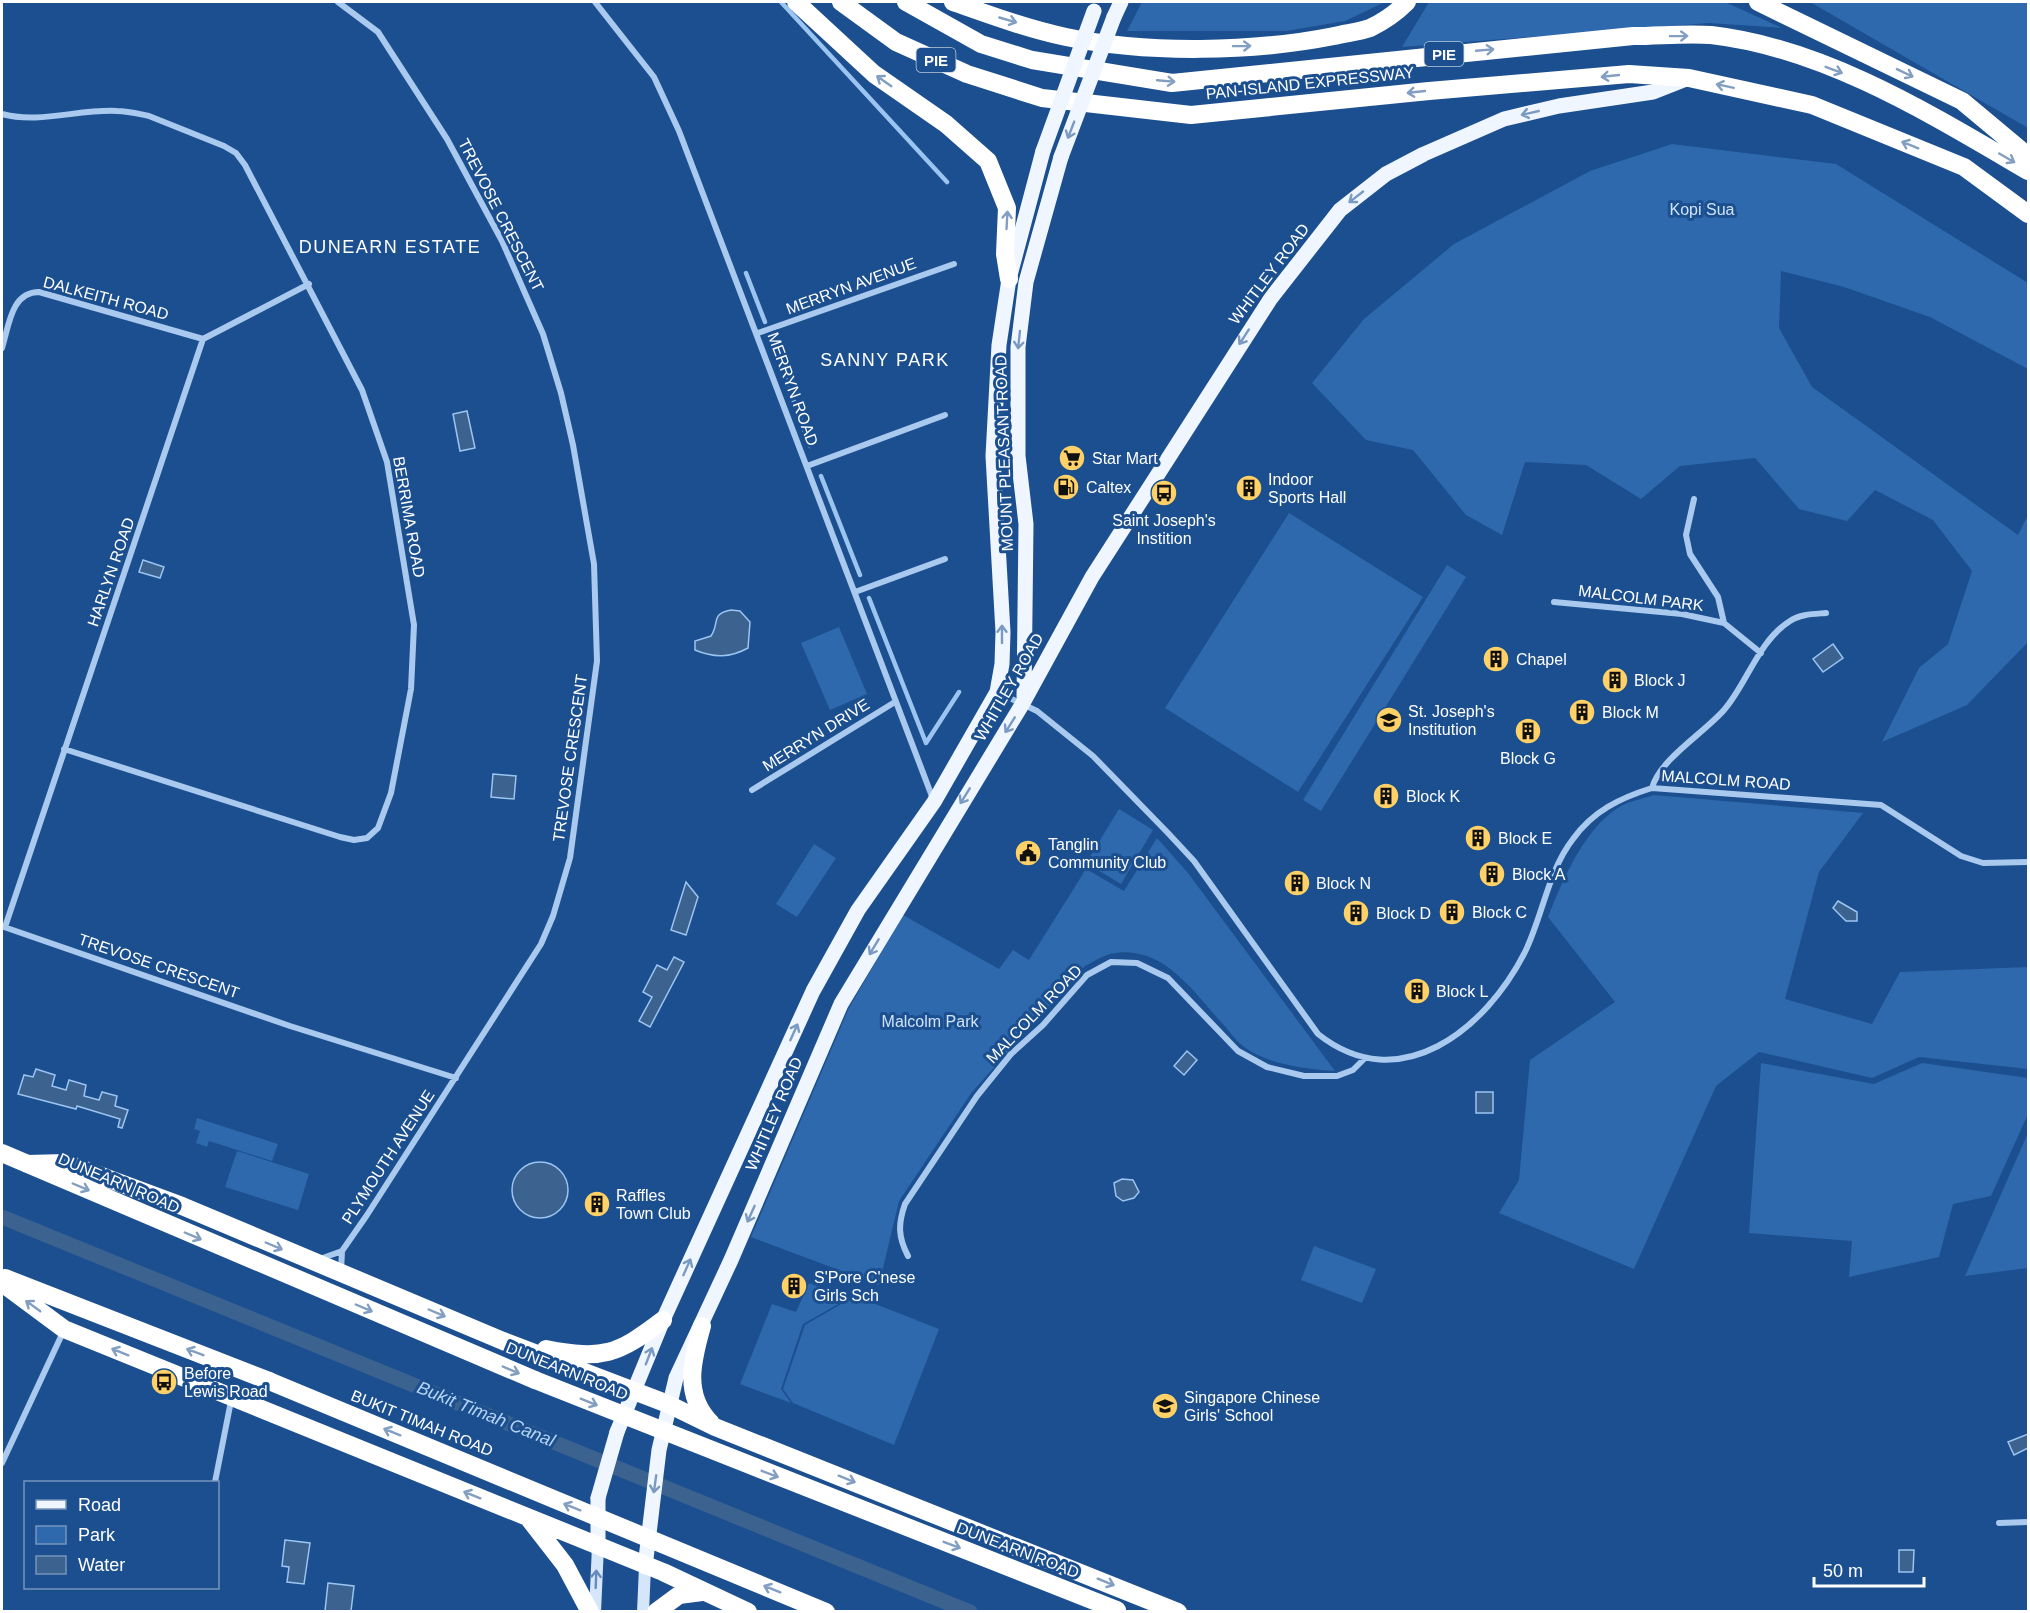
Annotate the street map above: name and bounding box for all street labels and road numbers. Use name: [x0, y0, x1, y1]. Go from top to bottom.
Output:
road number: PIE: [1424, 42, 1464, 66]
road number: PIE: [916, 48, 956, 72]
street label: PAN-ISLAND EXPRESSWAY: [1205, 64, 1415, 102]
street label: TREVOSE CRESCENT: [455, 136, 547, 294]
street label: WHITLEY ROAD: [1226, 220, 1312, 328]
street label: MERRYN AVENUE: [784, 255, 918, 317]
street label: DALKEITH ROAD: [42, 273, 170, 323]
street label: MERRYN ROAD: [765, 330, 821, 448]
street label: MOUNT PLEASANT ROAD: [992, 354, 1016, 552]
street label: BERRIMA ROAD: [390, 455, 428, 579]
street label: HARLYN ROAD: [84, 515, 138, 629]
street label: MALCOLM PARK: [1577, 582, 1705, 614]
street label: WHITLEY ROAD: [971, 630, 1047, 744]
street label: TREVOSE CRESCENT: [550, 673, 590, 843]
street label: MERRYN DRIVE: [760, 695, 872, 775]
street label: MALCOLM ROAD: [1661, 767, 1791, 793]
street label: TREVOSE CRESCENT: [76, 930, 242, 1002]
street label: MALCOLM ROAD: [983, 961, 1085, 1067]
street label: WHITLEY ROAD: [742, 1055, 806, 1173]
street label: PLYMOUTH AVENUE: [338, 1087, 438, 1227]
street label: DUNEARN ROAD: [56, 1150, 182, 1216]
street label: DUNEARN ROAD: [504, 1339, 630, 1403]
street label: BUKIT TIMAH ROAD: [349, 1387, 495, 1459]
street label: DUNEARN ROAD: [954, 1519, 1082, 1581]

